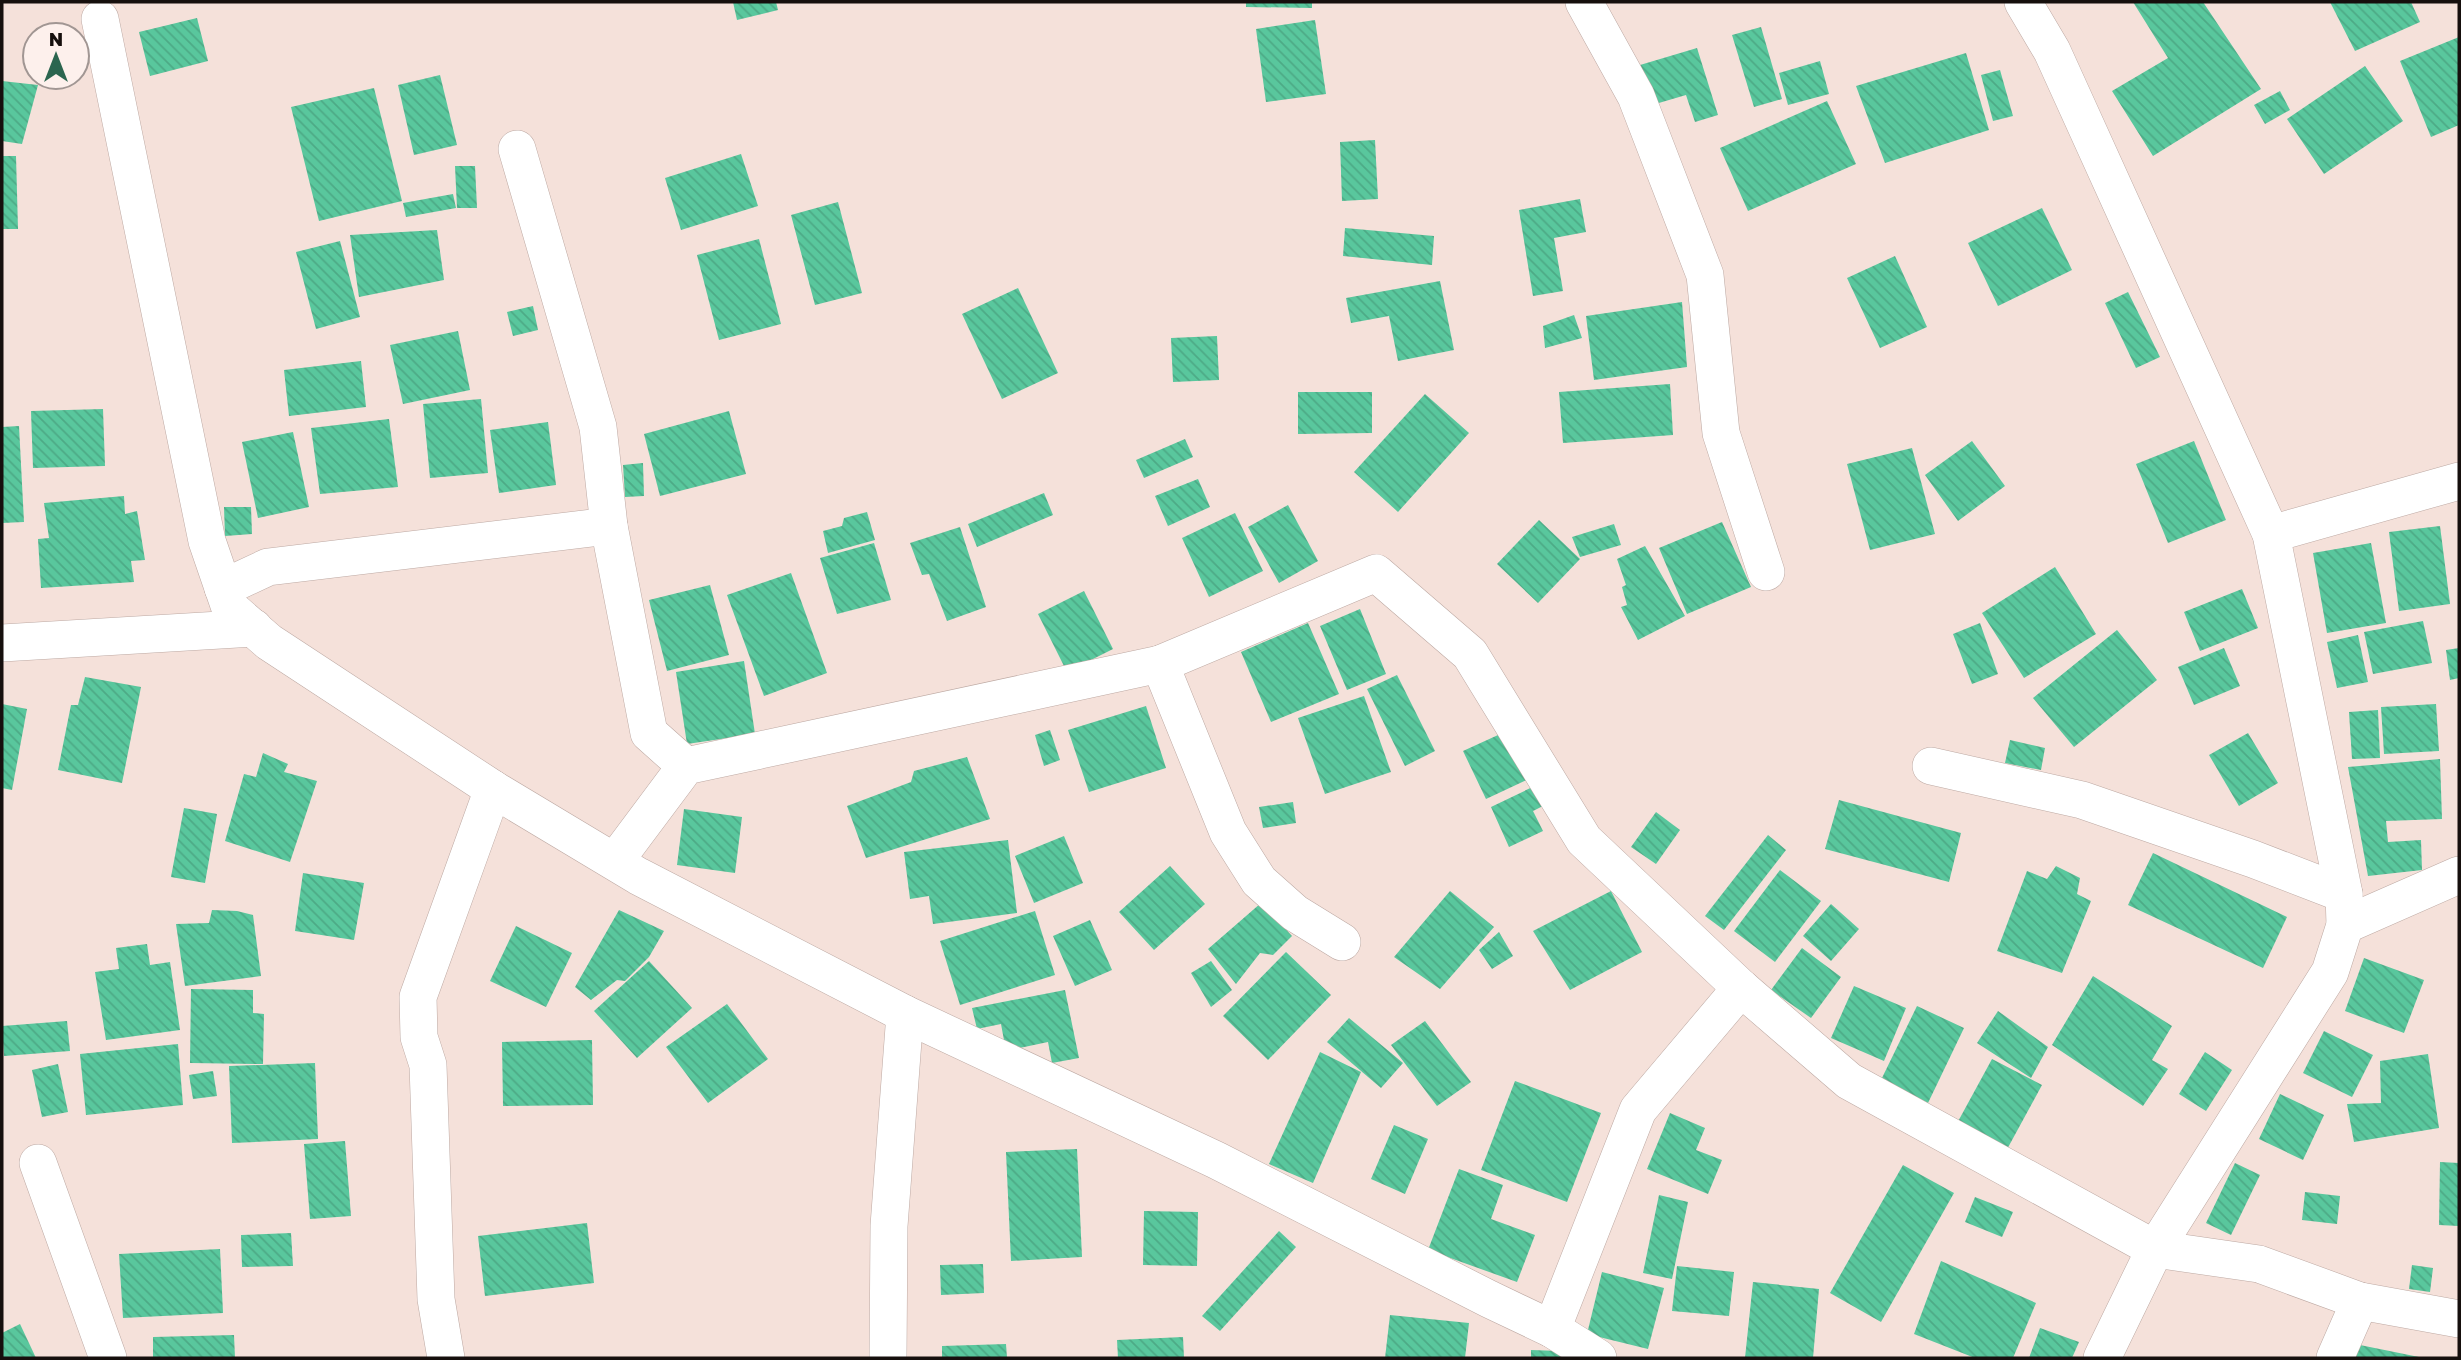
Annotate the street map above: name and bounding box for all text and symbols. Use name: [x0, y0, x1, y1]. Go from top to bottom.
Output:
north arrow: [21, 21, 91, 91]
text: N: [49, 27, 63, 50]

